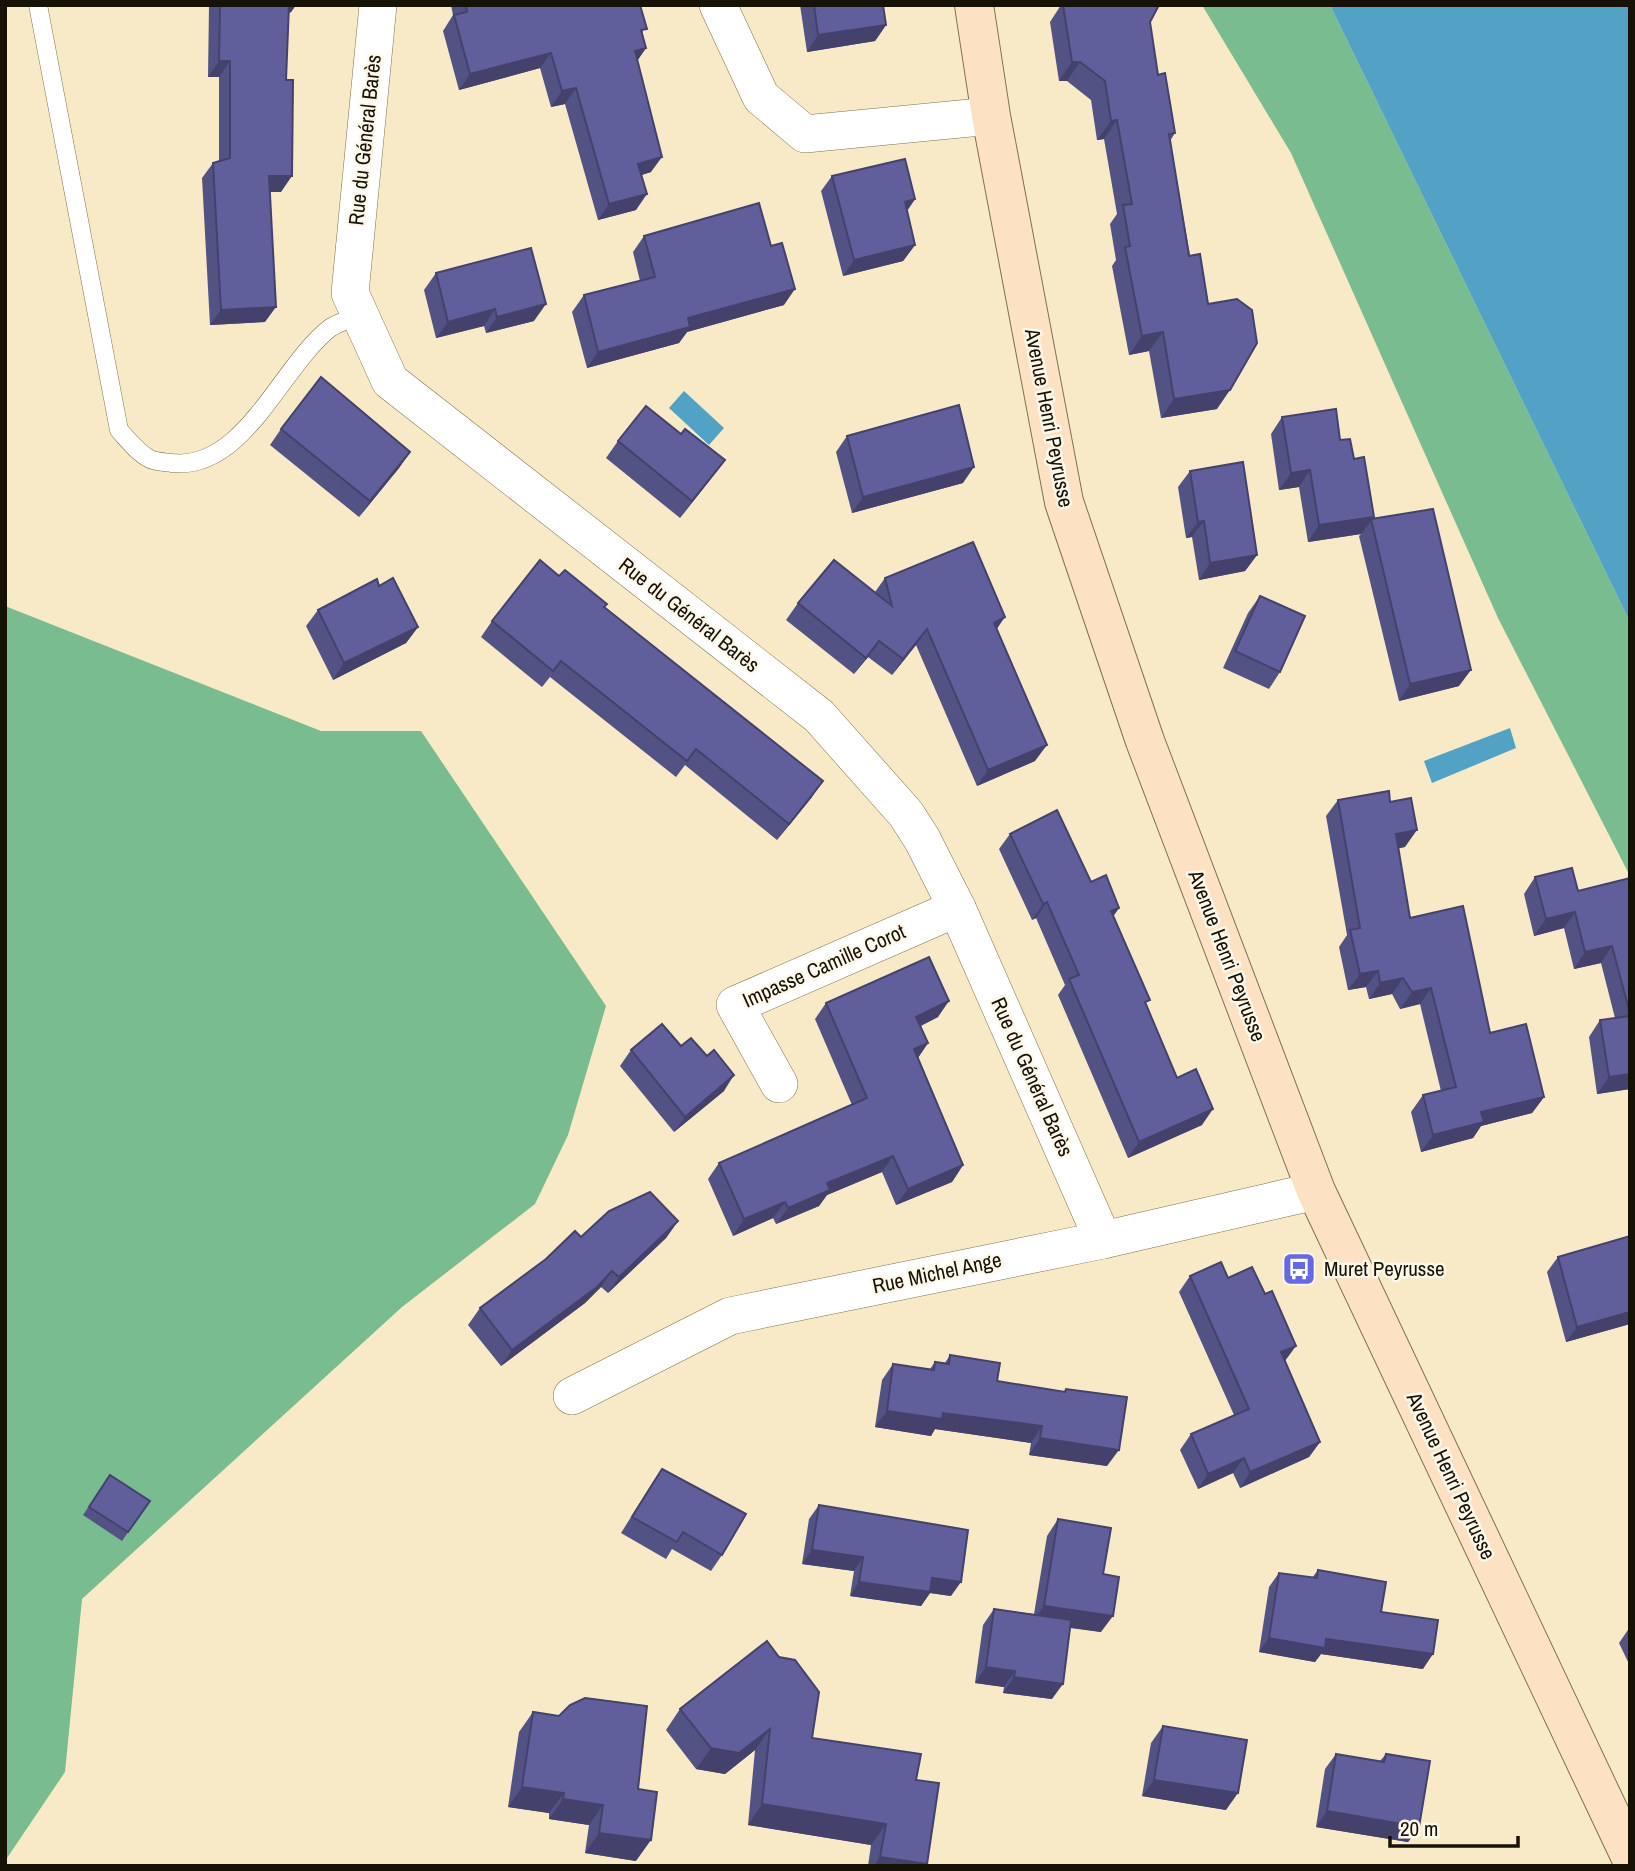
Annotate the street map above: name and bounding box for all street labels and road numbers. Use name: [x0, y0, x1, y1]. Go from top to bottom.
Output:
street label: Rue du Général Barès: [341, 53, 388, 227]
street label: Avenue Henri Peyrusse: [1018, 325, 1081, 510]
street label: Rue du Général Barès: [613, 550, 766, 679]
street label: Avenue Henri Peyrusse: [1181, 865, 1274, 1046]
street label: Impasse Camille Corot: [738, 917, 910, 1014]
street label: Rue du Général Barès: [984, 993, 1081, 1161]
street label: Rue Michel Ange: [870, 1245, 1004, 1300]
street label: Avenue Henri Peyrusse: [1400, 1386, 1503, 1564]

